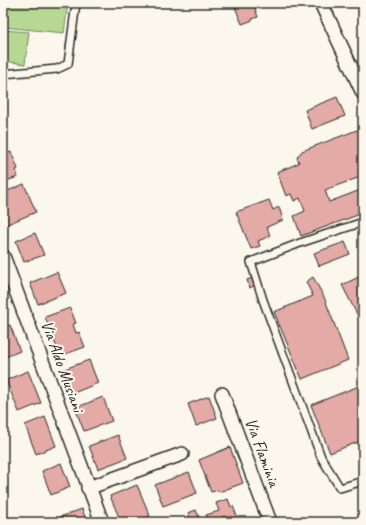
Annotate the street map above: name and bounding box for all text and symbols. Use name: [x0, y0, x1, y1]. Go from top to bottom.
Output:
street label: Via Aldo Musiani: [36, 318, 89, 416]
street label: Via Flaminia: [240, 415, 285, 491]

